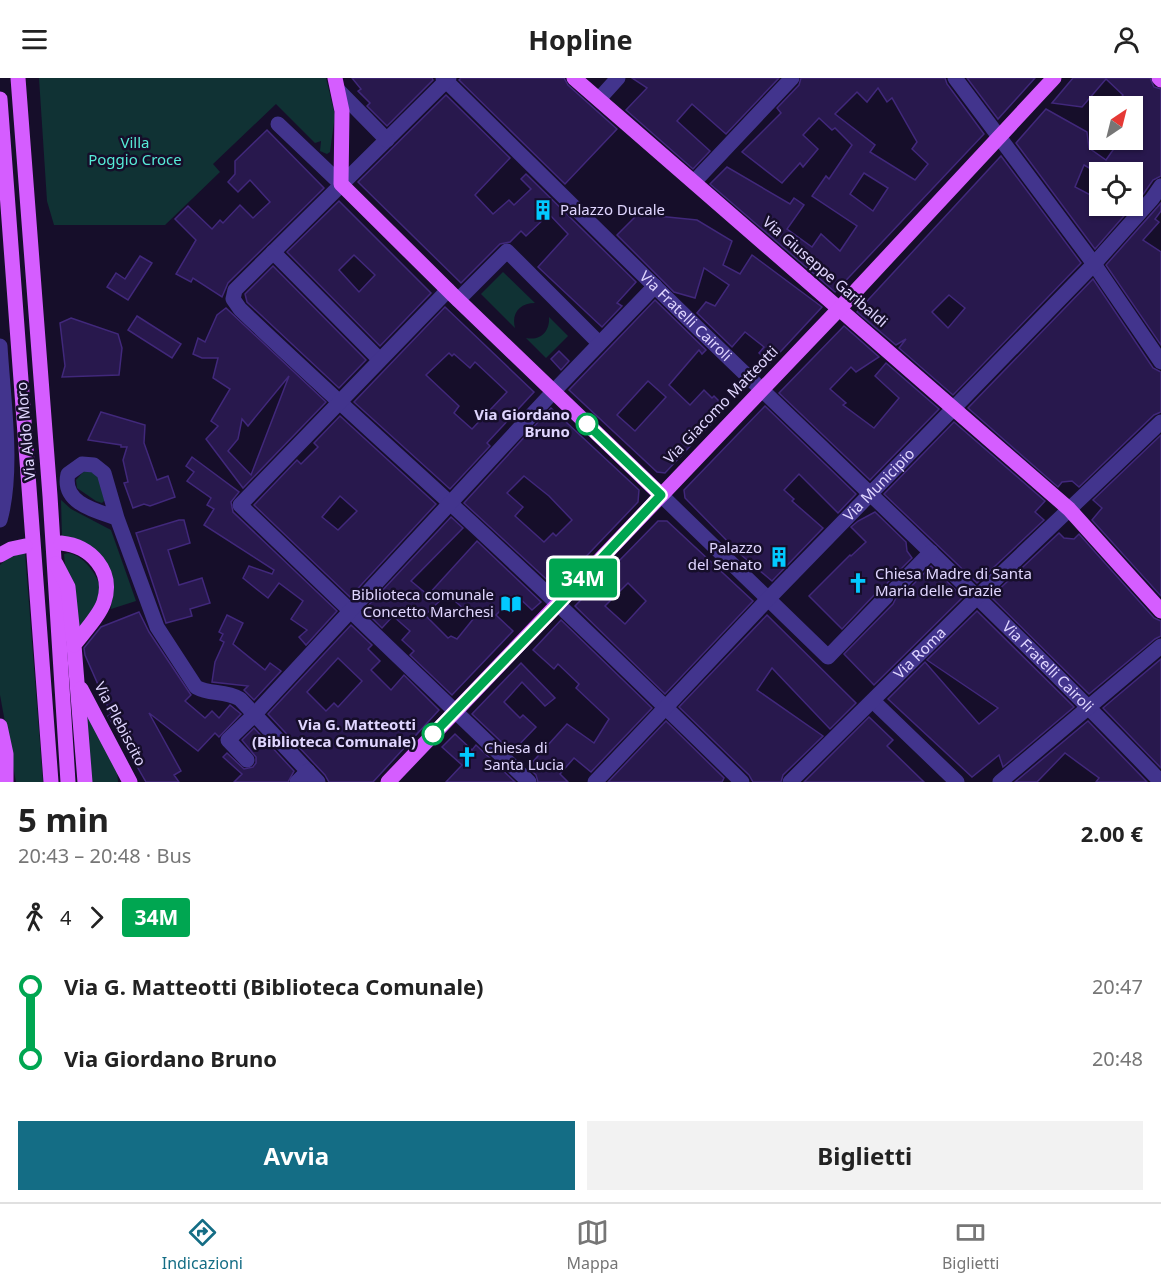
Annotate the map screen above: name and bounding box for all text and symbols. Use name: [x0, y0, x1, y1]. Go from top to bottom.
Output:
text: Hopline: [528, 21, 633, 58]
icon: menu: [18, 23, 51, 56]
icon: person: [1110, 23, 1143, 56]
north arrow: [1089, 96, 1143, 150]
map controls: [1089, 96, 1143, 216]
park label: Villa Poggio Croce: [88, 132, 182, 169]
button: locate: [1089, 162, 1143, 216]
building icon: Palazzo Ducale: [531, 198, 555, 222]
place label: Palazzo Ducale: [560, 199, 665, 219]
street label: Via Giuseppe Garibaldi: [759, 211, 892, 331]
street label: Via Fratelli Cairoli: [636, 266, 737, 365]
street label: Via Giacomo Matteotti: [659, 341, 782, 468]
street label: Via Aldo Moro: [11, 381, 39, 481]
place label: Via Giordano Bruno: [474, 404, 570, 441]
marker: Via Giordano Bruno: [576, 413, 598, 435]
street label: Via Municipio: [838, 443, 918, 525]
place label: Palazzo del Senato: [688, 537, 762, 574]
building icon: Palazzo del Senato: [767, 545, 791, 569]
line badge: 34M: [548, 558, 618, 598]
place label: Chiesa Madre di Santa Maria delle Grazie: [875, 563, 1032, 600]
text: 34M: [561, 564, 605, 592]
church icon: Chiesa Madre di Santa Maria delle Grazie: [846, 571, 870, 595]
place label: Biblioteca comunale Concetto Marchesi: [351, 584, 494, 621]
library icon: Biblioteca comunale Concetto Marchesi: [499, 592, 523, 616]
street label: Via Fratelli Cairoli: [998, 616, 1098, 716]
street label: Via Roma: [889, 622, 950, 683]
street label: Via Plebiscito: [90, 678, 151, 769]
place label: Via G. Matteotti (Biblioteca Comunale): [252, 714, 416, 751]
marker: Via G. Matteotti (Biblioteca Comunale): [422, 723, 444, 745]
place label: Chiesa di Santa Lucia: [484, 737, 564, 774]
church icon: Chiesa di Santa Lucia: [455, 745, 479, 769]
text: 5 min: [18, 797, 109, 842]
text: 2.00 €: [1081, 818, 1143, 848]
text: 20:43 – 20:48 · Bus: [18, 842, 191, 869]
icon: walk: [18, 901, 51, 934]
icon: forward: [80, 901, 113, 934]
text: 34M: [134, 903, 178, 931]
text: 4: [60, 904, 71, 931]
text: Via G. Matteotti (Biblioteca Comunale): [64, 971, 484, 1001]
text: 20:47: [1092, 973, 1143, 1000]
text: Via Giordano Bruno: [64, 1043, 277, 1073]
text: 20:48: [1092, 1045, 1143, 1072]
button: Avvia: [18, 1121, 575, 1190]
button: Biglietti: [587, 1121, 1143, 1190]
tab: Indicazioni: [162, 1216, 243, 1274]
tab: Mappa: [566, 1216, 619, 1274]
tab: Biglietti: [942, 1216, 999, 1274]

